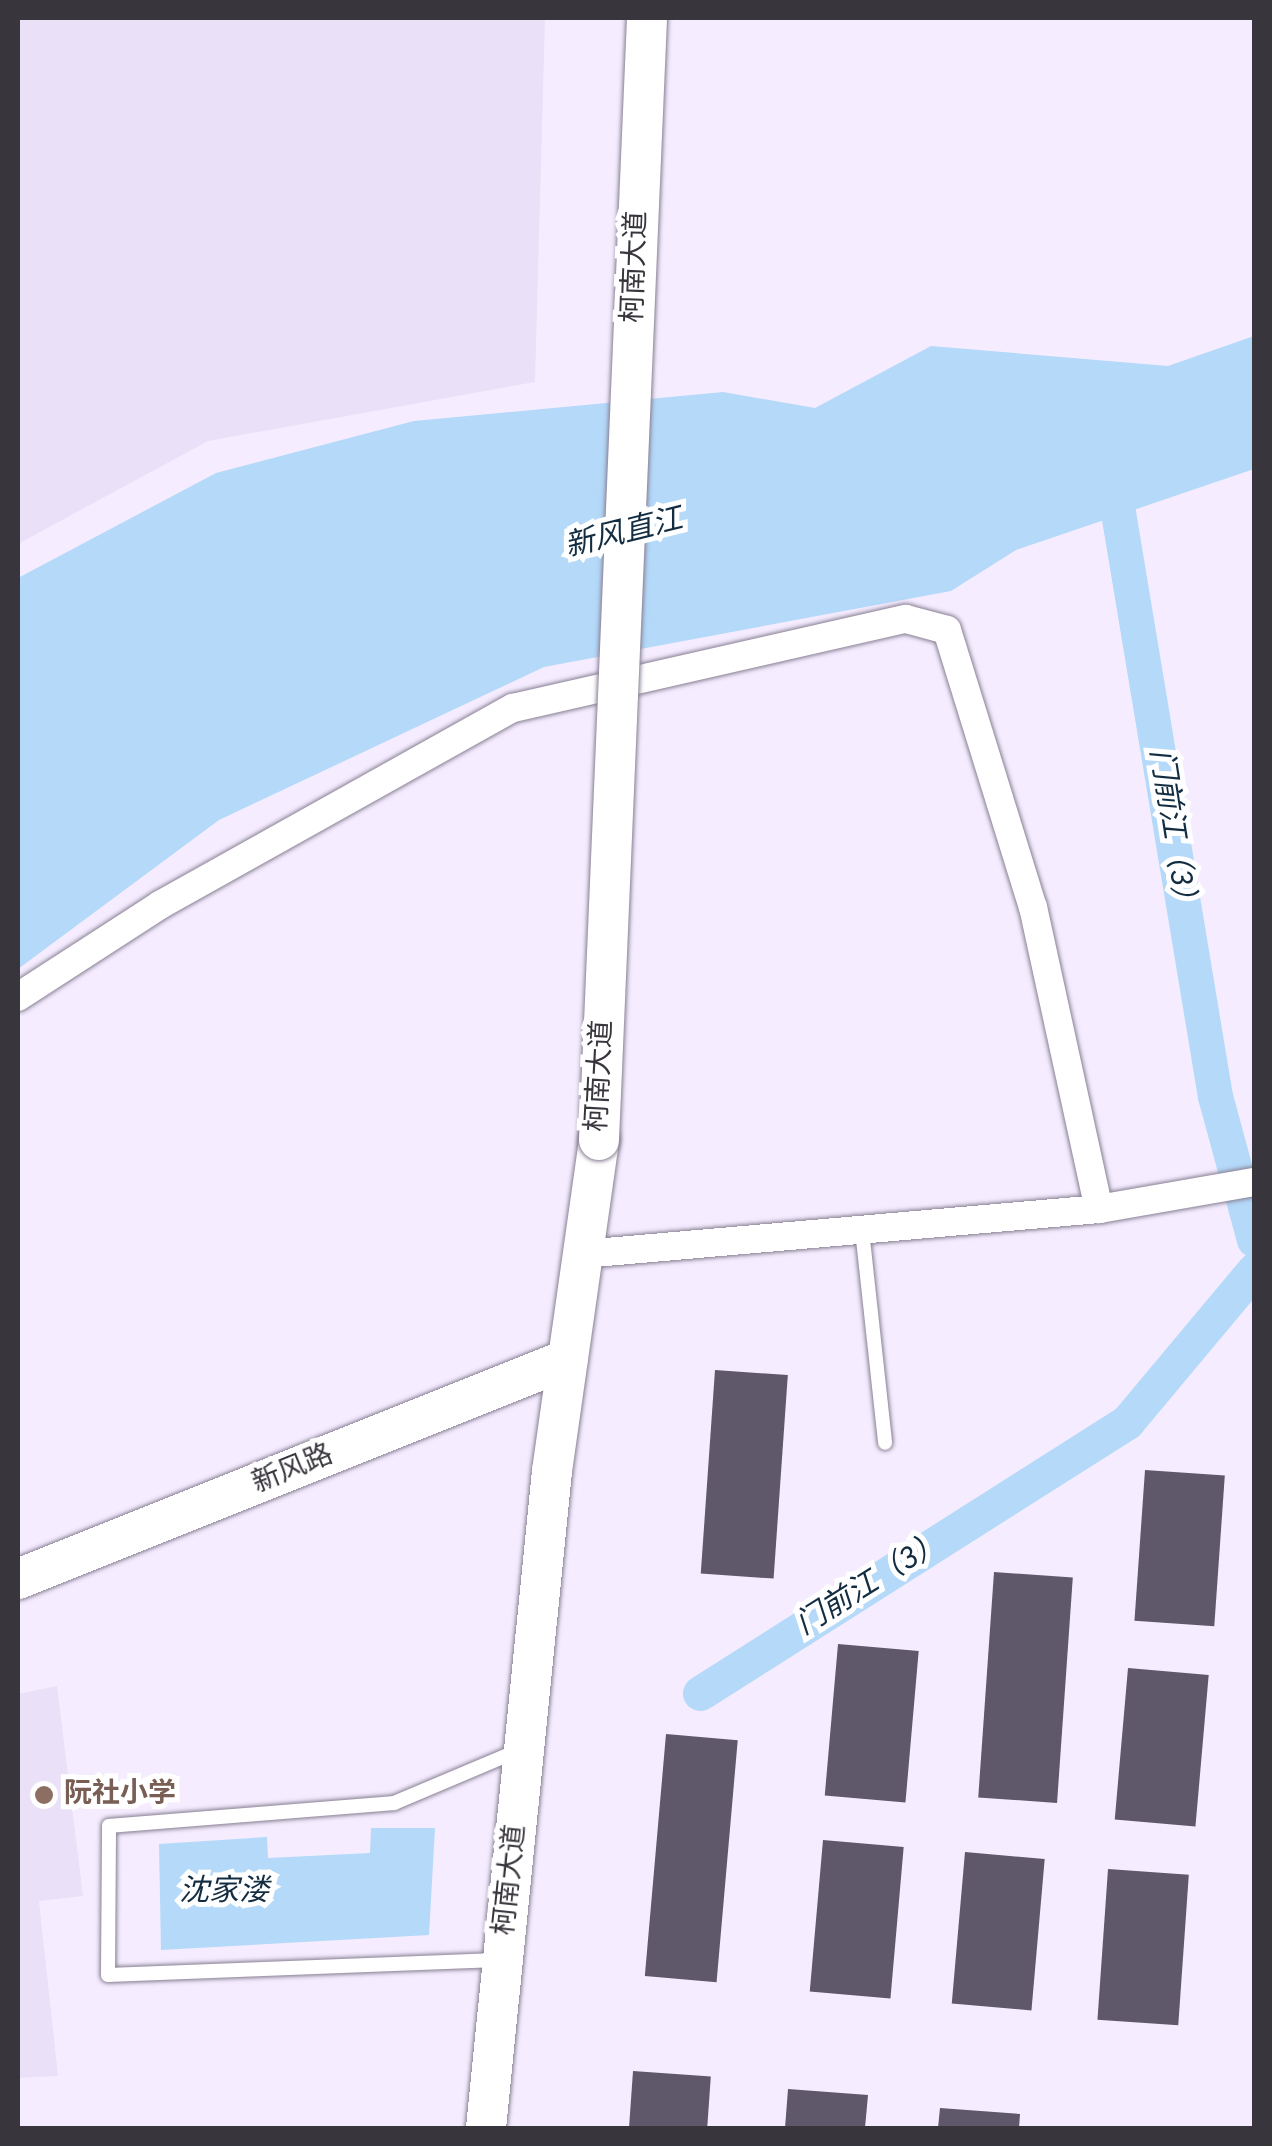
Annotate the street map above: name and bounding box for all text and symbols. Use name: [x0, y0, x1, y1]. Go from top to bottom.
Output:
street label: 柯南大道: [617, 210, 655, 324]
water label: 新风直江: [561, 503, 687, 567]
water label: 门前江（3）: [1140, 747, 1202, 917]
street label: 柯南大道: [581, 1019, 621, 1133]
street label: 新风路: [248, 1439, 338, 1501]
water label: 门前江（3）: [791, 1525, 951, 1645]
place label: 阮社小学: [64, 1778, 176, 1812]
marker: 阮社小学: [33, 1784, 55, 1806]
street label: 柯南大道: [488, 1823, 534, 1937]
water label: 沈家溇: [179, 1875, 269, 1911]

